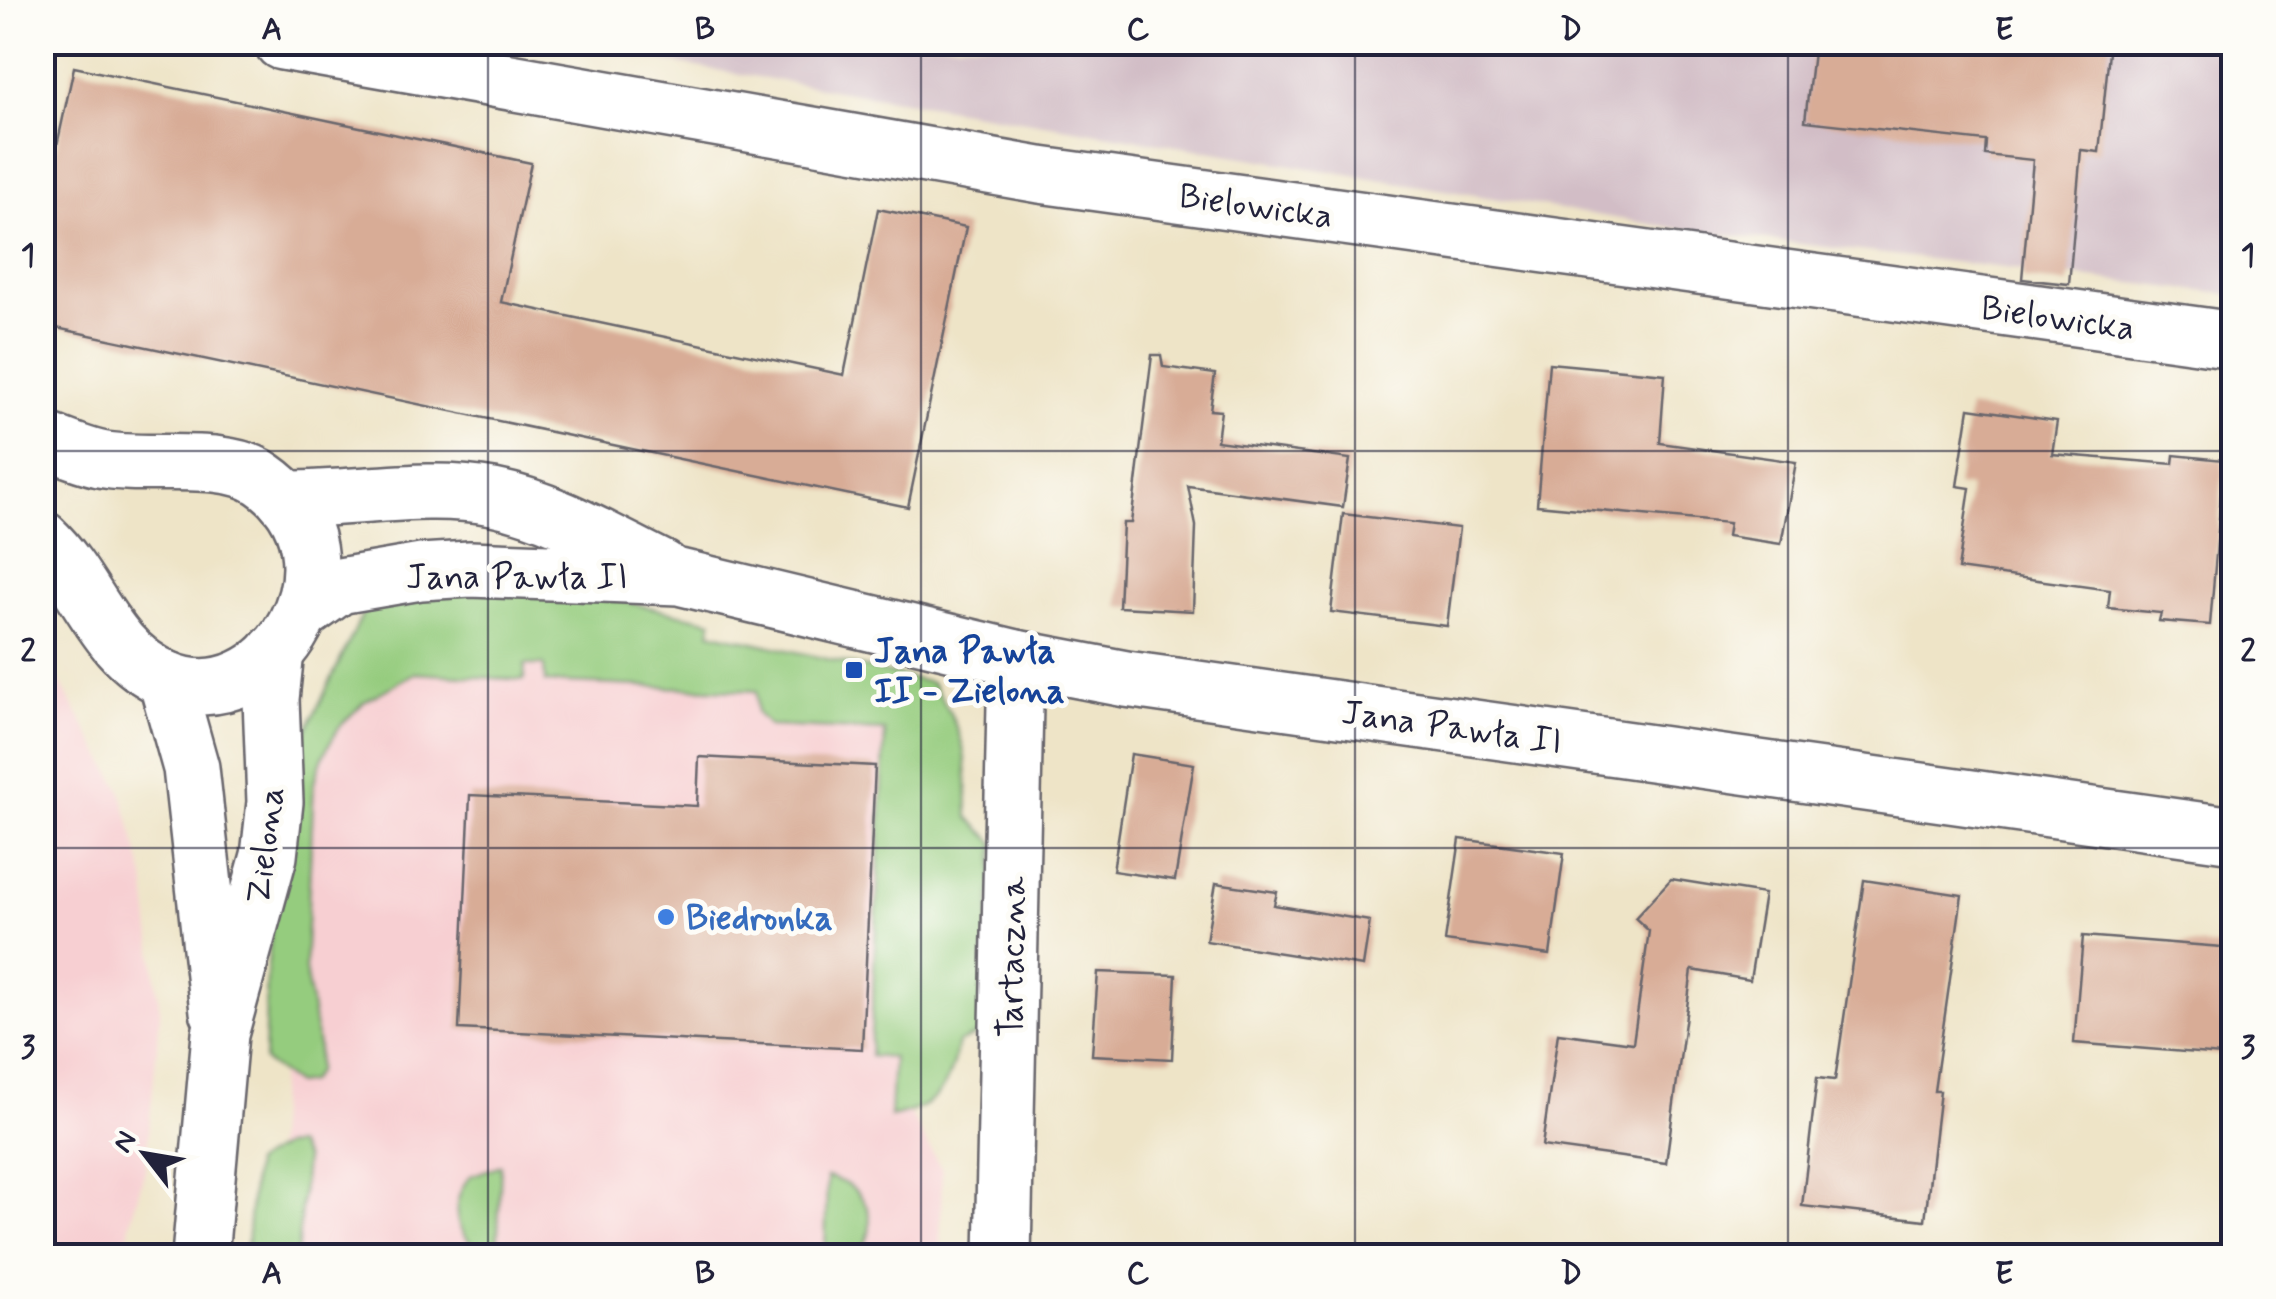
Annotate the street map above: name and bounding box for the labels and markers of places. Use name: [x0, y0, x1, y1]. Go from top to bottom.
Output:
place label: Jana Pawła II - Zielona: [874, 629, 1065, 715]
marker: Jana Pawła II - Zielona: [843, 659, 865, 681]
place label: Biedronka: [686, 896, 833, 942]
marker: Biedronka: [655, 906, 677, 928]

